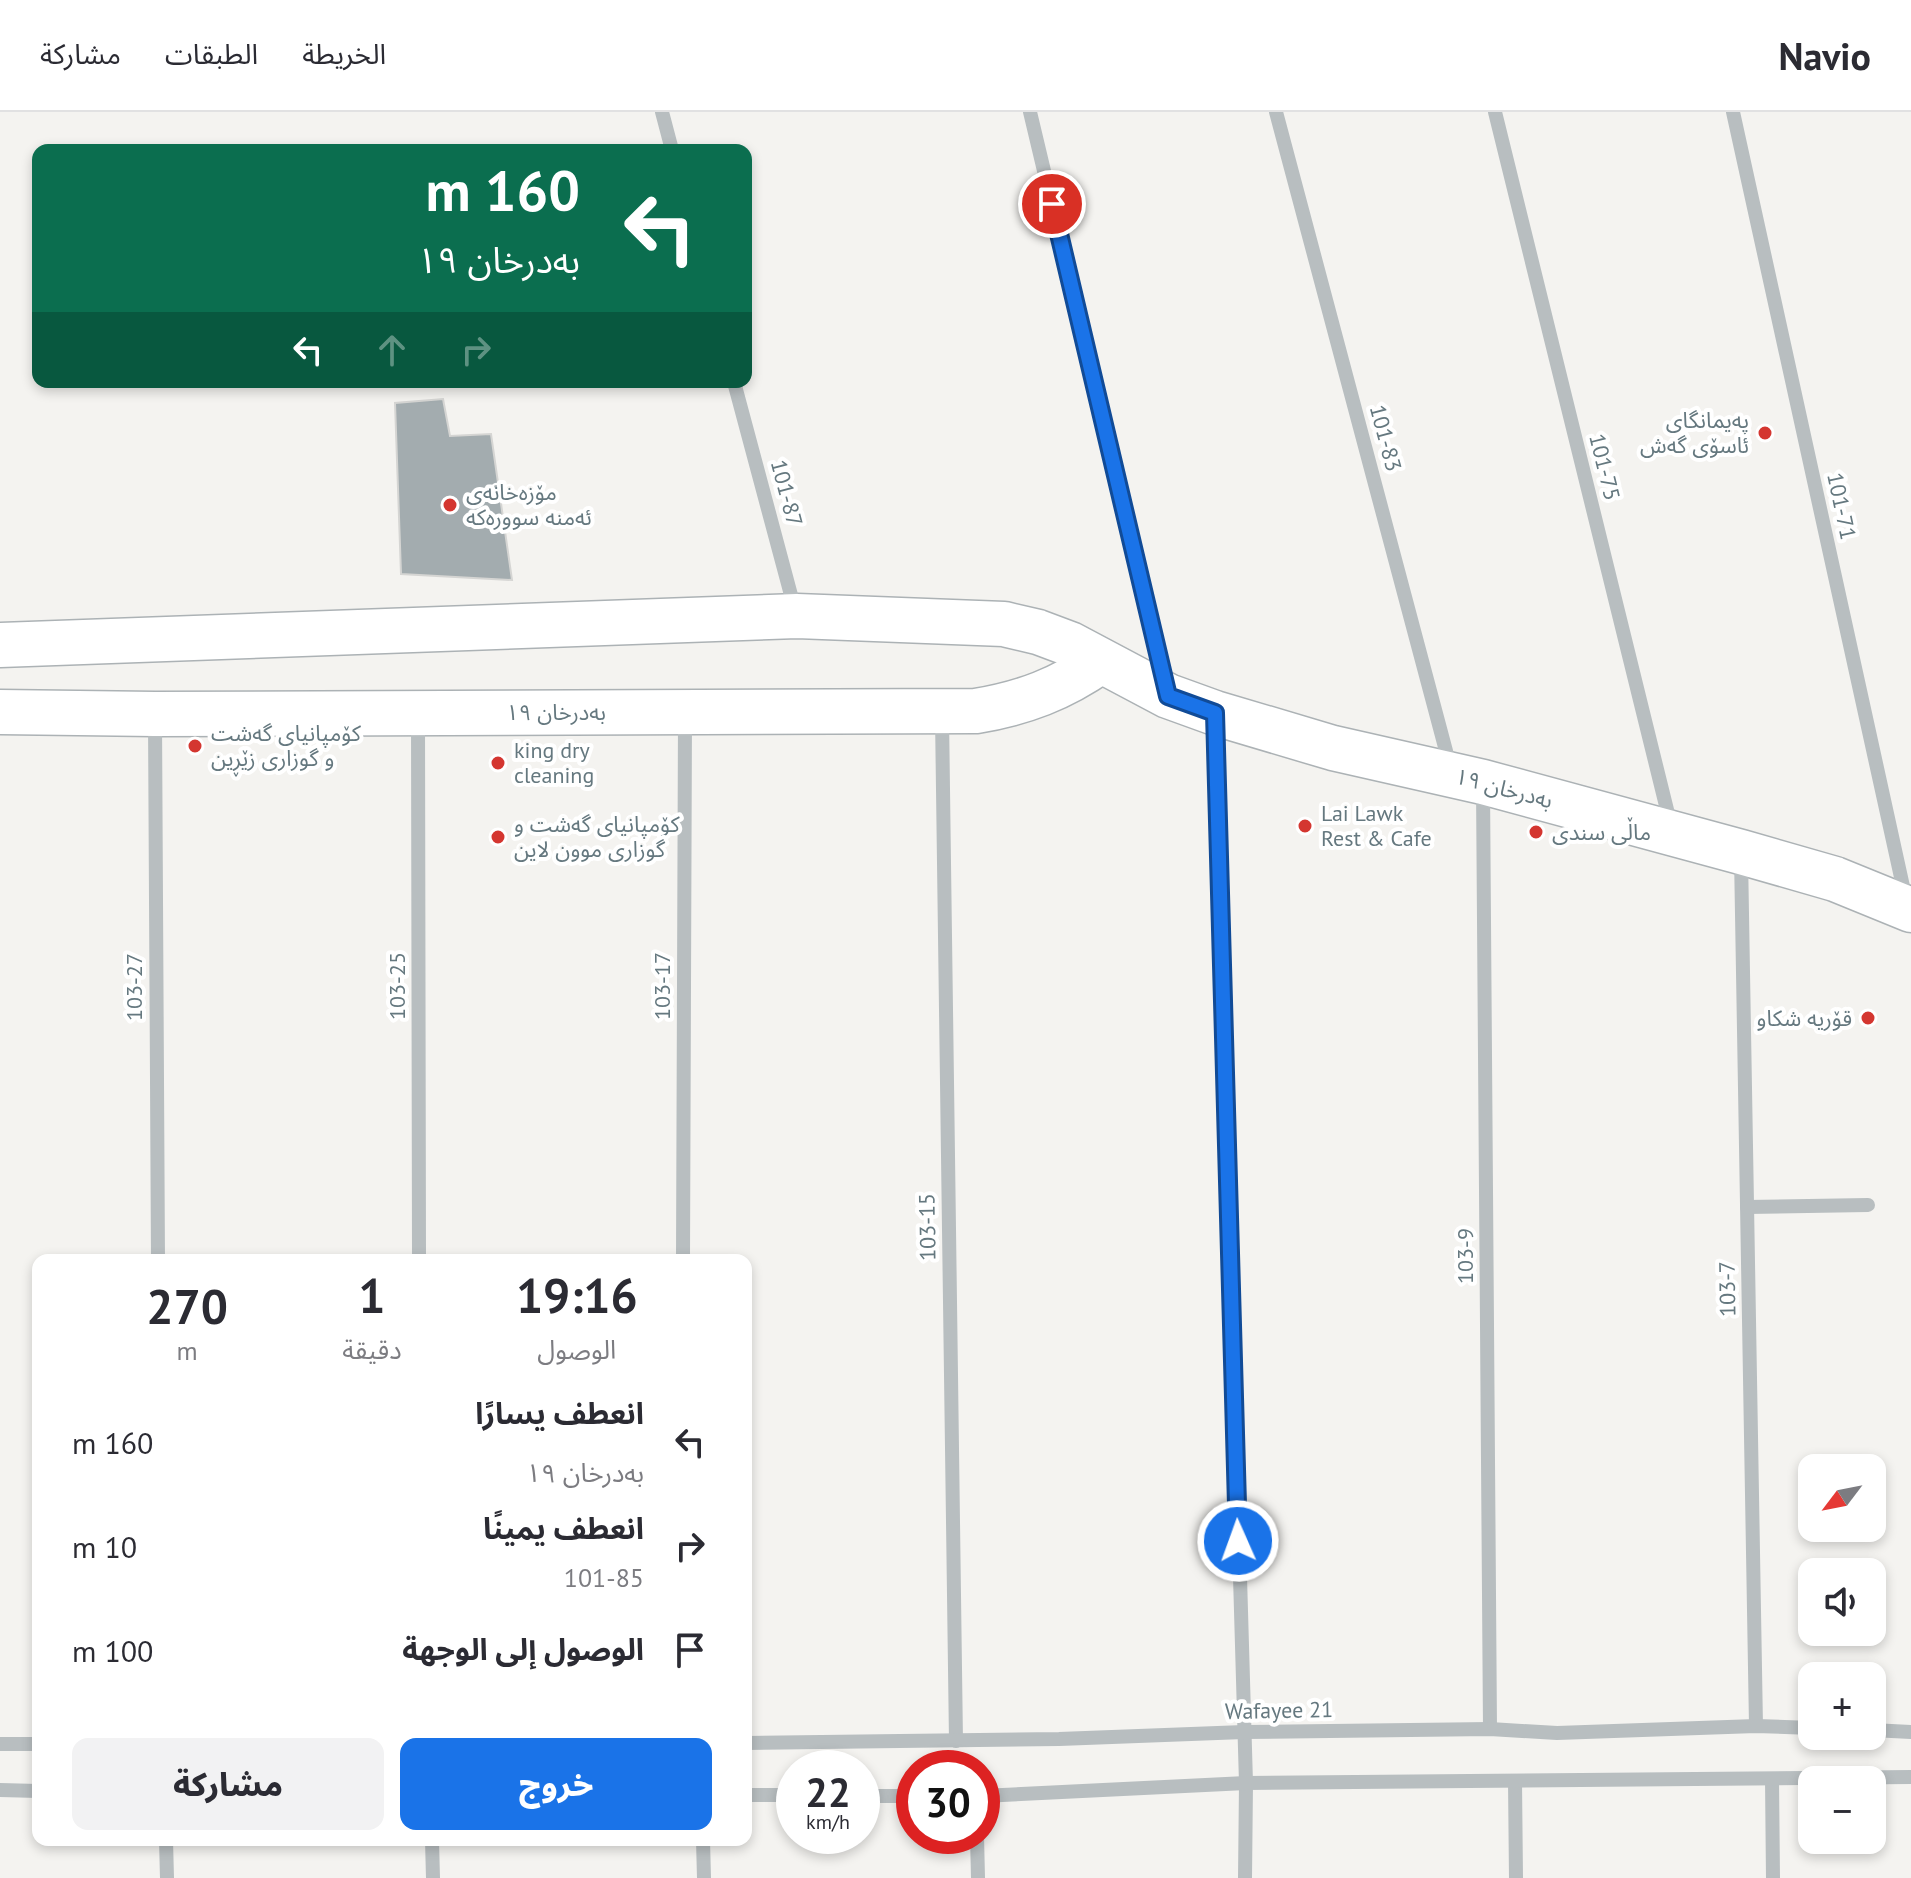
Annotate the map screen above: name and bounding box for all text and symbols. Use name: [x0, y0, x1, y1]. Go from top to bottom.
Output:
text: Navio: [1778, 31, 1871, 80]
text: مشاركة: [40, 35, 121, 72]
text: الطبقات: [165, 35, 258, 72]
text: الخريطة: [302, 35, 386, 72]
text: 160 m: [425, 154, 580, 226]
pin: [1018, 170, 1086, 238]
icon: left: [608, 176, 712, 280]
icon: arrive: [1030, 182, 1074, 226]
text: بەدرخان ١٩: [417, 236, 580, 283]
icon: left: [286, 328, 330, 372]
icon: ahead: [370, 328, 414, 372]
icon: right: [454, 328, 498, 372]
street label: 101-83: [1364, 402, 1408, 474]
place label: پەیمانگای ئاسۆی گەش: [1640, 406, 1749, 459]
marker: پەیمانگای ئاسۆی گەش: [1756, 424, 1774, 442]
street label: 101-75: [1583, 431, 1627, 503]
street label: 101-87: [765, 457, 809, 529]
street label: 101-71: [1821, 470, 1863, 542]
place label: مۆزەخانەی ئەمنە سوورەکە: [466, 478, 592, 531]
marker: مۆزەخانەی ئەمنە سوورەکە: [441, 496, 459, 514]
street label: بەدرخان ١٩: [506, 698, 606, 726]
place label: کۆمپانیای گەشت و گوزاری زێڕین: [211, 719, 362, 777]
place label: king dry cleaning: [514, 736, 594, 789]
marker: کۆمپانیای گەشت و گوزاری زێڕین: [186, 737, 204, 755]
marker: king dry cleaning: [489, 754, 507, 772]
street label: بەدرخان ١٩: [1452, 762, 1556, 814]
place label: Lai Lawk Rest & Cafe: [1321, 799, 1432, 852]
place label: کۆمپانیای گەشت و گوزاری موون لاین: [514, 810, 680, 863]
marker: Lai Lawk Rest & Cafe: [1296, 817, 1314, 835]
place label: ماڵی سندی: [1552, 817, 1651, 846]
marker: ماڵی سندی: [1527, 823, 1545, 841]
marker: کۆمپانیای گەشت و گوزاری موون لاین: [489, 828, 507, 846]
street label: 103-25: [383, 952, 411, 1020]
street label: 103-17: [648, 952, 676, 1020]
street label: 103-27: [120, 953, 148, 1021]
place label: قۆریە شکاو: [1757, 1004, 1852, 1032]
marker: قۆریە شکاو: [1859, 1009, 1877, 1027]
street label: 103-15: [912, 1193, 942, 1261]
street label: 103-9: [1451, 1228, 1479, 1284]
street label: 103-7: [1713, 1261, 1741, 1317]
text: 1: [358, 1264, 386, 1326]
text: 19:16: [516, 1264, 638, 1326]
text: 270: [146, 1275, 228, 1337]
text: دقيقة: [342, 1333, 402, 1366]
text: الوصول: [537, 1333, 616, 1366]
text: m: [177, 1334, 198, 1367]
text: انعطف يسارًا: [475, 1393, 644, 1432]
icon: left: [668, 1420, 712, 1464]
text: 160 m: [72, 1423, 153, 1462]
north arrow: [1798, 1454, 1886, 1542]
map controls: [1798, 1454, 1886, 1854]
text: بەدرخان ١٩: [526, 1456, 644, 1489]
position arrow: [1196, 1499, 1280, 1583]
text: انعطف يمينًا: [483, 1508, 644, 1547]
icon: right: [668, 1524, 712, 1568]
text: 10 m: [72, 1527, 137, 1566]
button: sound: [1798, 1558, 1886, 1646]
text: 101-85: [564, 1561, 644, 1594]
icon: arrive: [668, 1628, 712, 1672]
text: الوصول إلى الوجهة: [402, 1629, 644, 1668]
text: 100 m: [72, 1631, 153, 1670]
button: +: [1798, 1662, 1886, 1750]
street label: Wafayee 21: [1225, 1695, 1333, 1725]
button: مشاركة: [72, 1738, 384, 1830]
button: خروج: [400, 1738, 712, 1830]
speed limit sign: 30: [896, 1750, 1000, 1854]
text: 22: [805, 1766, 851, 1818]
button: −: [1798, 1766, 1886, 1854]
text: km/h: [806, 1809, 850, 1835]

